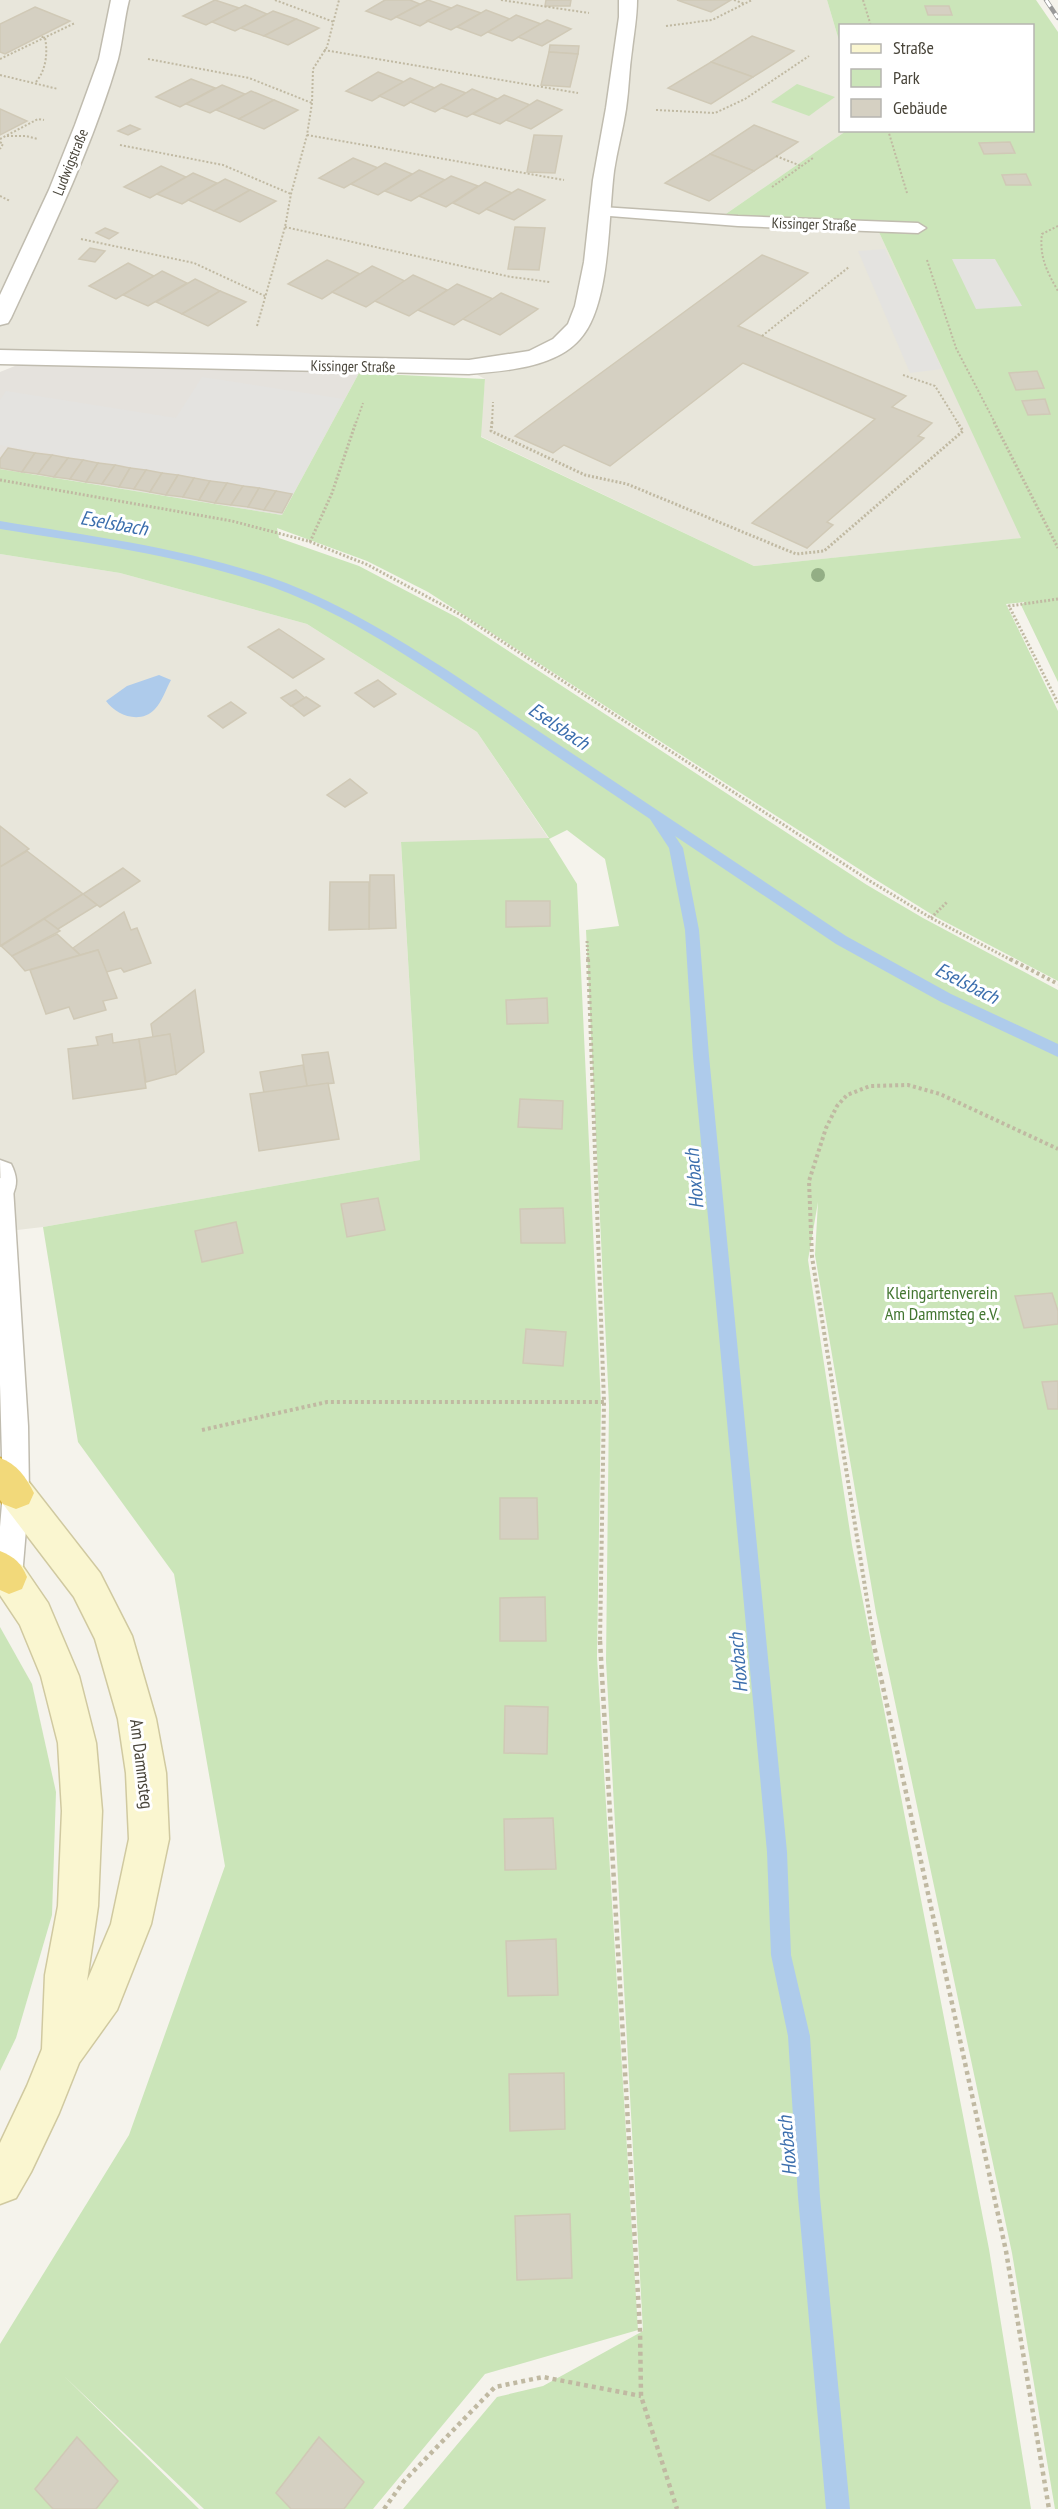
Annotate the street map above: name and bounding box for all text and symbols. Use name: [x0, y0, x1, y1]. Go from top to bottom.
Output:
legend: [839, 24, 1034, 132]
text: Straße: [893, 36, 934, 59]
text: Park: [893, 66, 920, 89]
text: Gebäude: [893, 96, 947, 119]
street label: Ludwigstraße: [48, 126, 92, 198]
street label: Kissinger Straße: [771, 213, 857, 235]
street label: Kissinger Straße: [310, 356, 396, 376]
water label: Eselsbach: [78, 504, 151, 542]
water label: Eselsbach: [524, 696, 595, 756]
water label: Eselsbach: [931, 956, 1004, 1010]
water label: Hoxbach: [678, 1147, 710, 1210]
park label: Kleingartenverein Am Dammsteg e.V.: [885, 1281, 999, 1325]
water label: Hoxbach: [722, 1631, 754, 1694]
street label: Am Dammsteg: [125, 1718, 159, 1810]
water label: Hoxbach: [771, 2114, 803, 2177]

